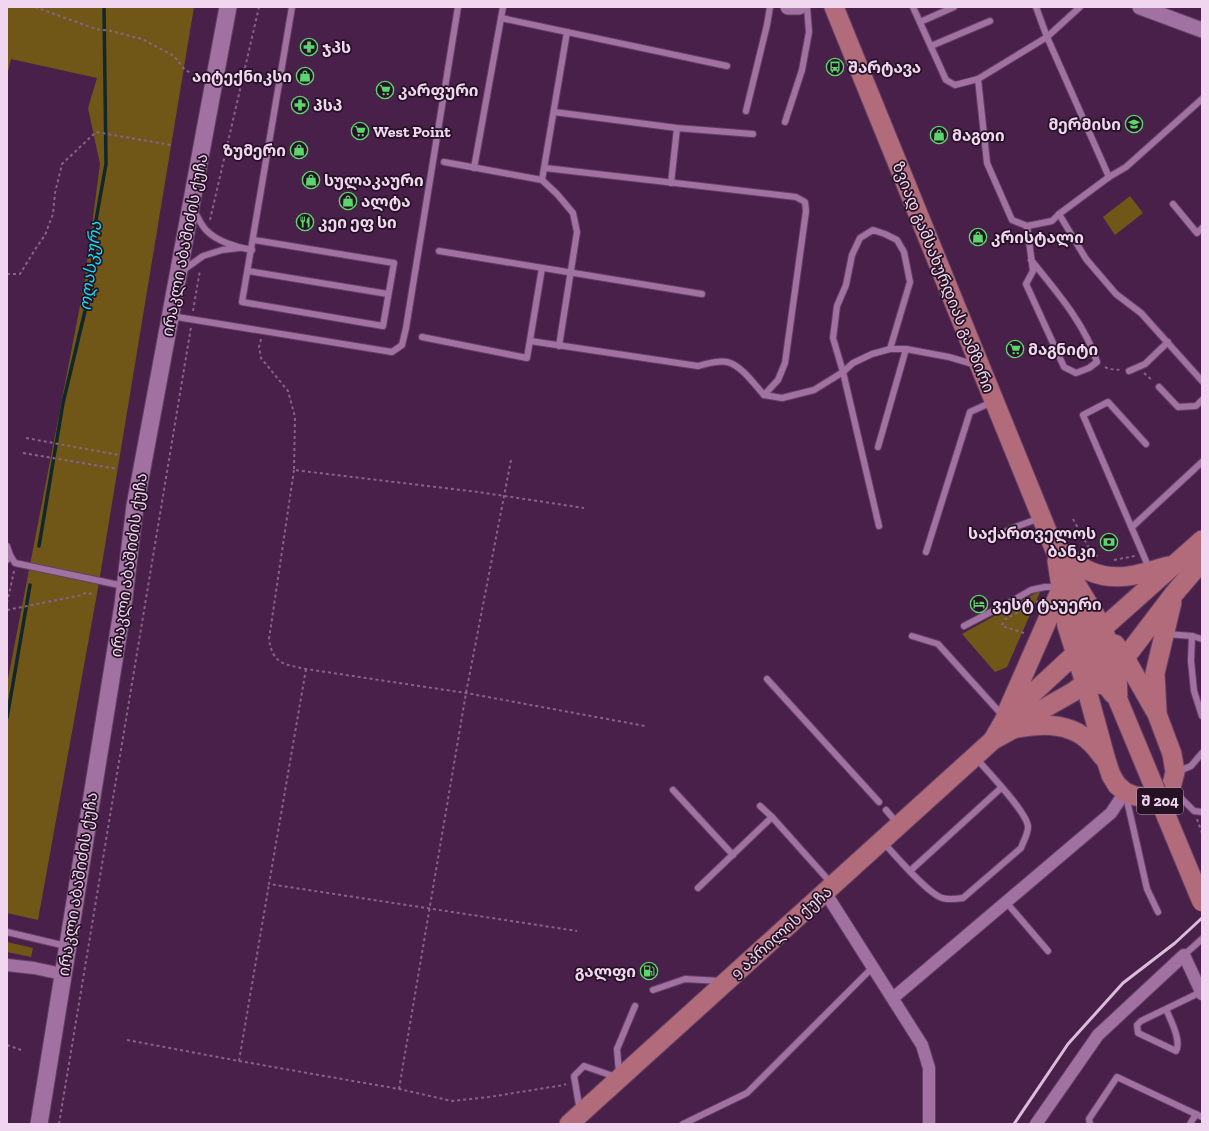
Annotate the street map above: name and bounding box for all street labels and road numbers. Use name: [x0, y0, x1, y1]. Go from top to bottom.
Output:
street label: ირაკლი აბაშიძის ქუჩა: [157, 152, 213, 338]
street label: ზვიად გამსახურდიას გამზირი: [888, 159, 999, 396]
street label: ირაკლი აბაშიძის ქუჩა: [106, 472, 152, 659]
road number: შ 204: [1137, 788, 1183, 814]
street label: ირაკლი აბაშიძის ქუჩა: [54, 791, 102, 977]
street label: 9 აპრილის ქუჩა: [727, 882, 836, 983]

